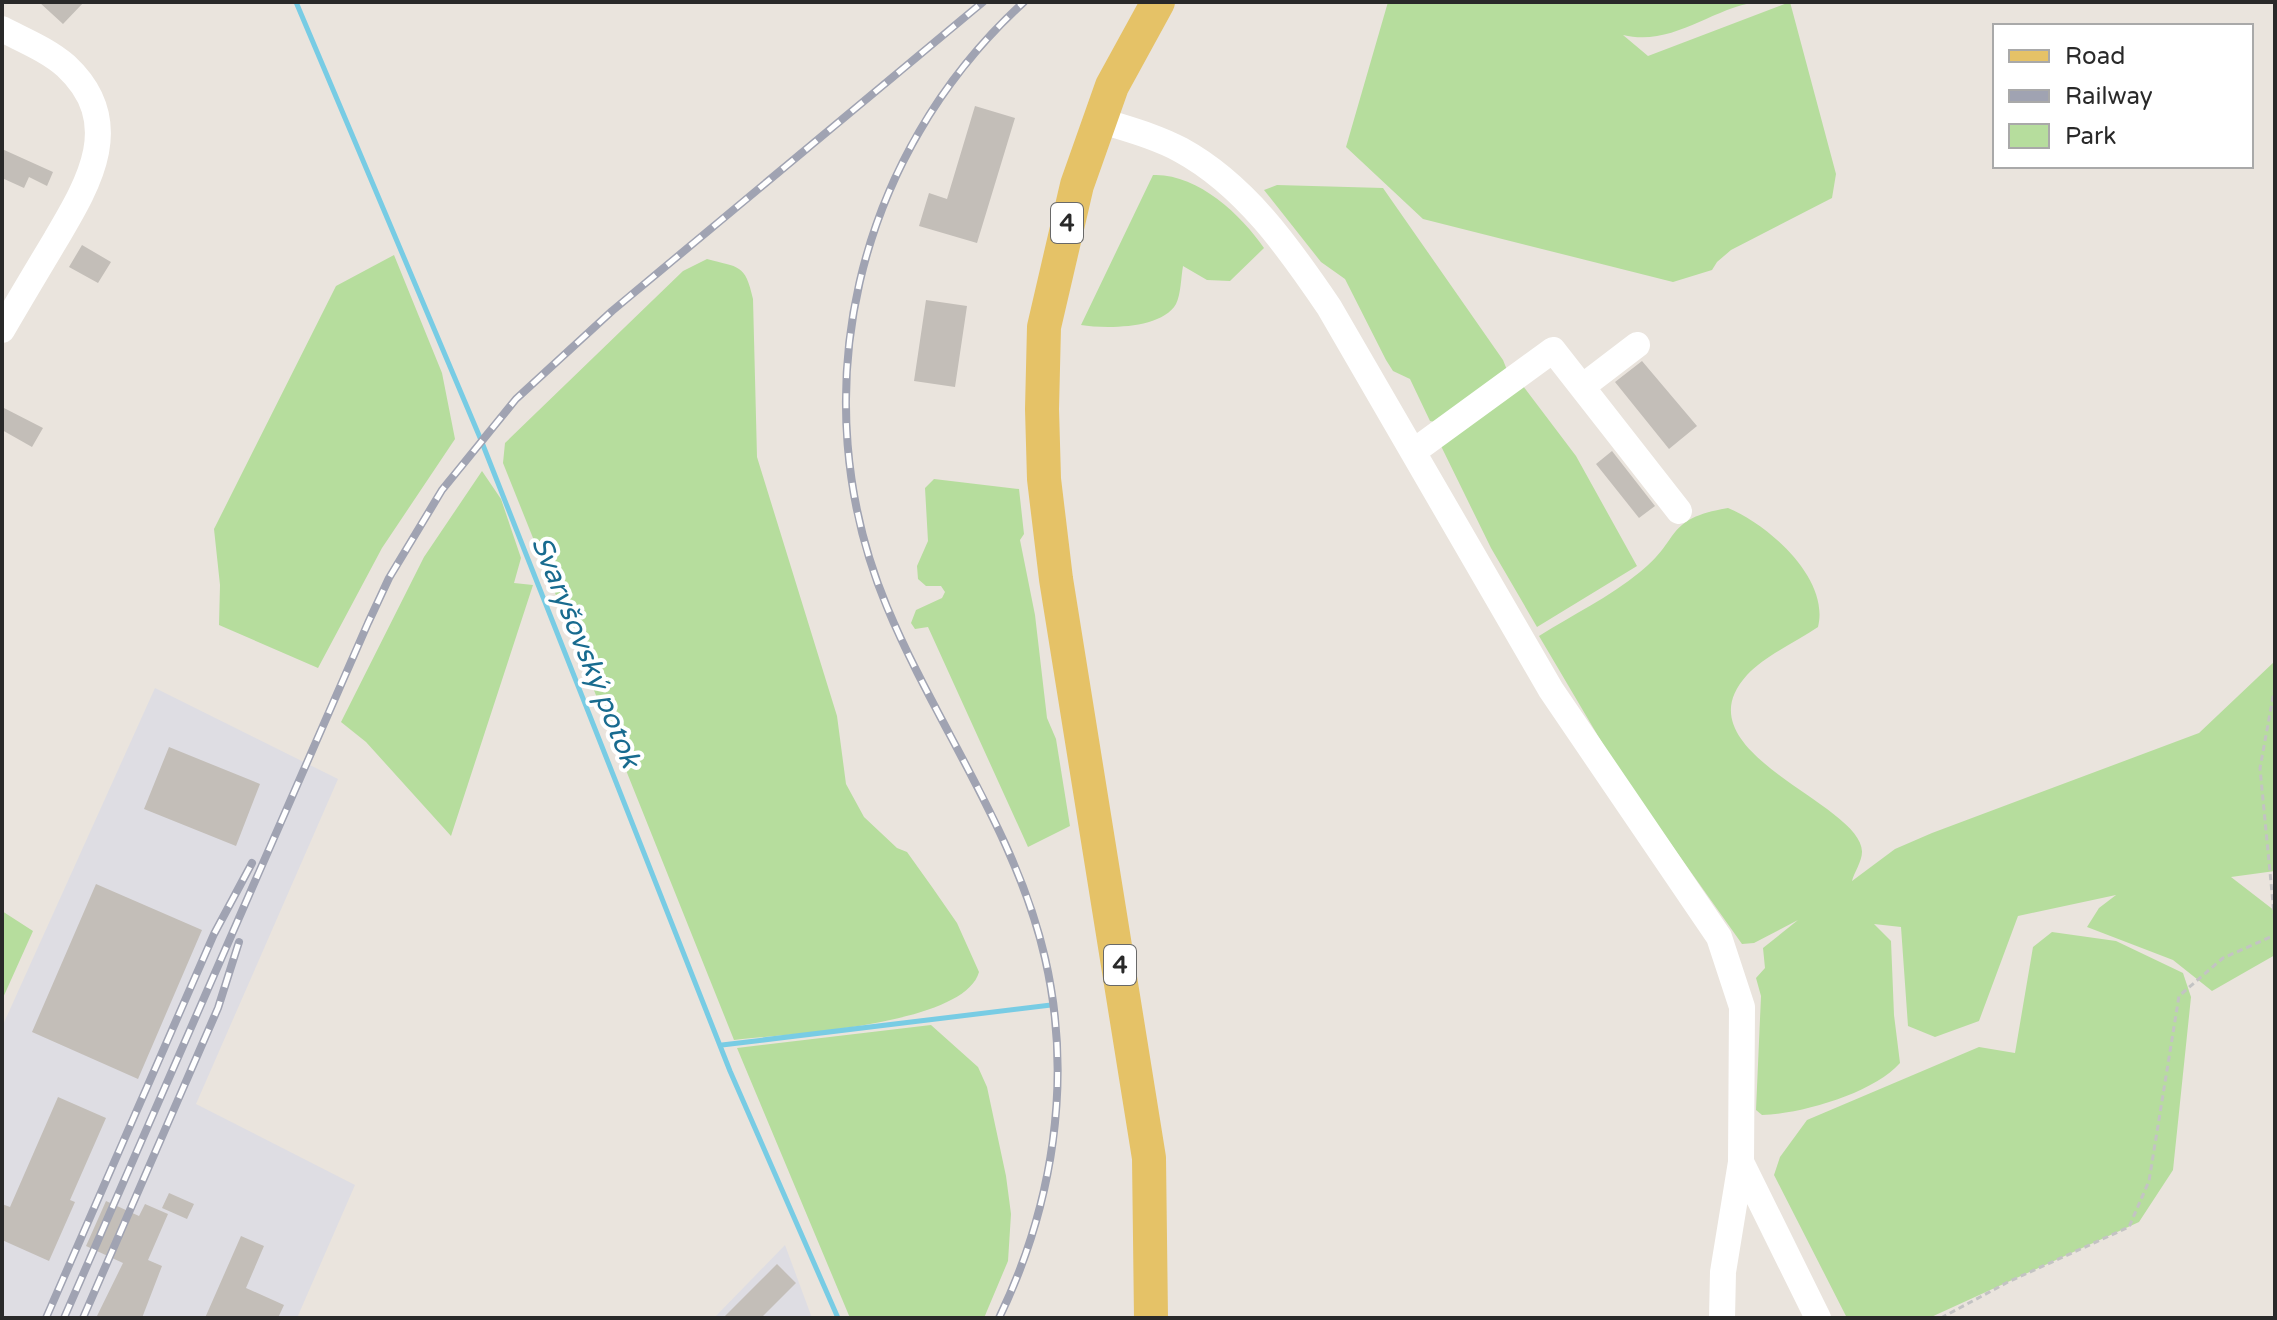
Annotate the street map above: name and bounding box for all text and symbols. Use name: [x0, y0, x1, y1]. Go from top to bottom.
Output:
legend: [1993, 24, 2253, 168]
text: Road: [2065, 42, 2125, 71]
text: Railway: [2065, 82, 2153, 111]
text: Park: [2065, 122, 2116, 151]
road number: 4: [1051, 203, 1083, 243]
water label: Svaryšovský potok: [524, 532, 648, 774]
road number: 4: [1104, 945, 1136, 985]

